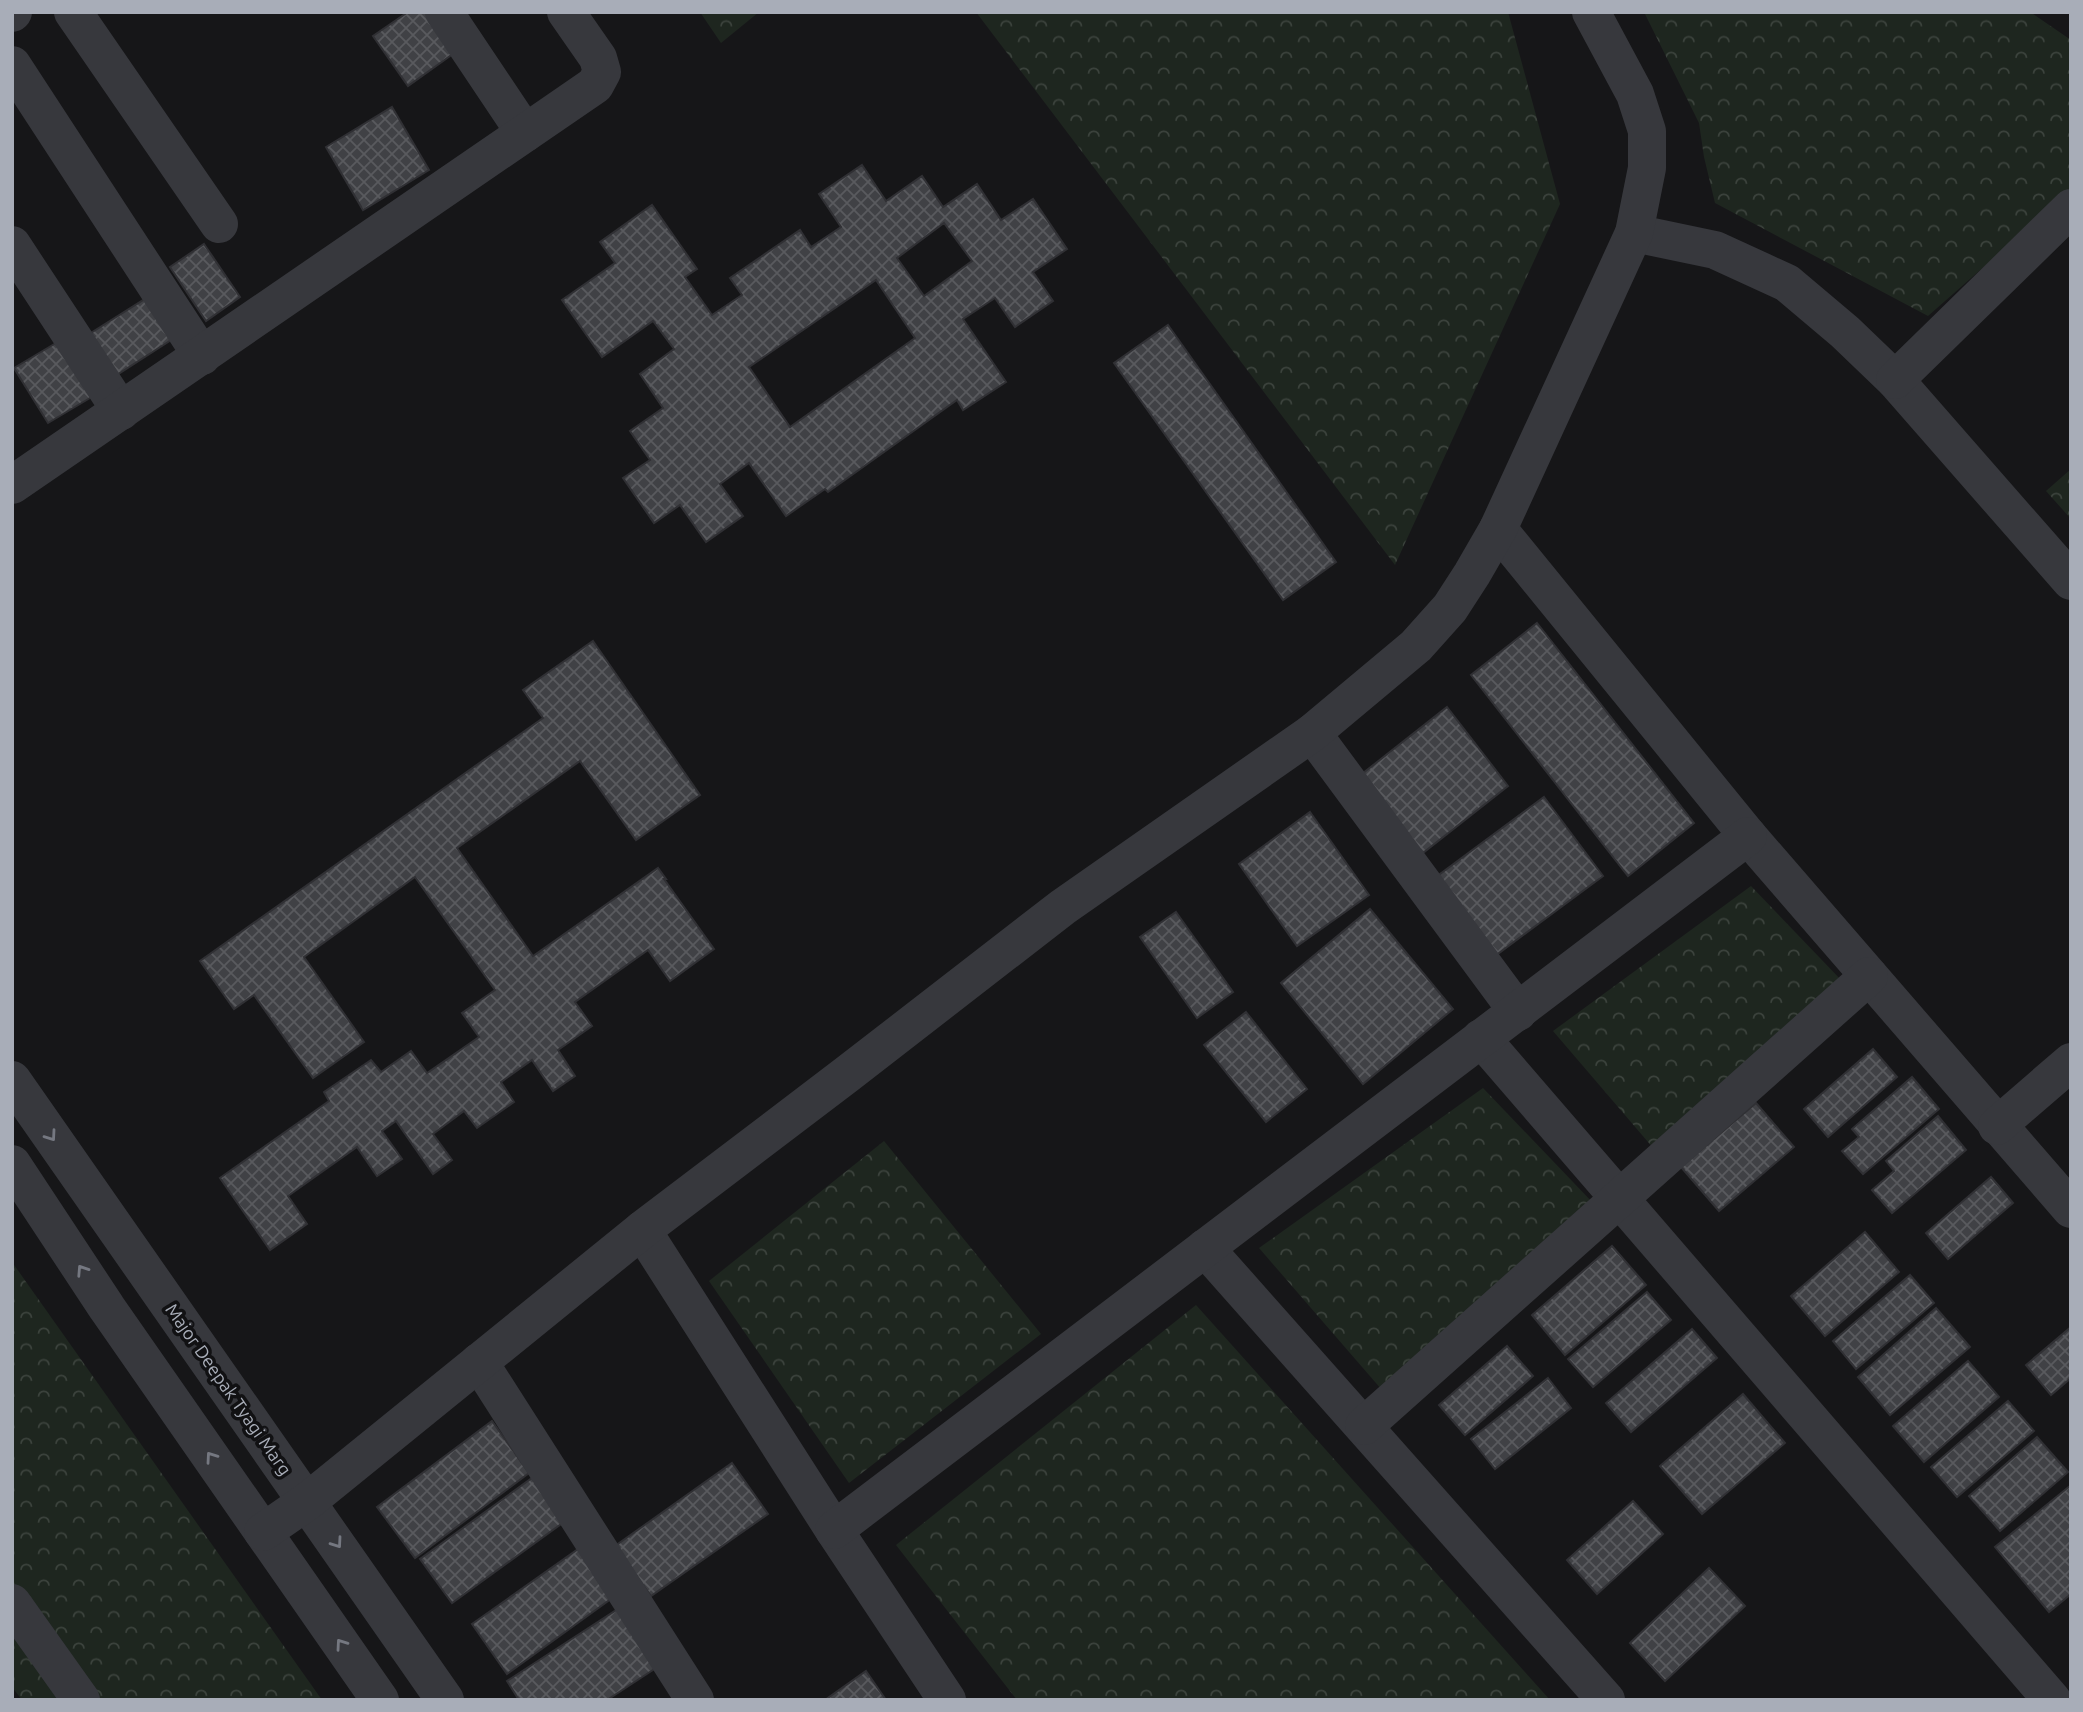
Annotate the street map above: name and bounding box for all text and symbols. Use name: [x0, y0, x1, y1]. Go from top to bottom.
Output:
one-way arrow: [43, 1128, 56, 1141]
one-way arrow: [77, 1265, 90, 1278]
street label: Major Deepak Tyagi Marg: [162, 1299, 296, 1479]
one-way arrow: [207, 1452, 219, 1465]
one-way arrow: [329, 1535, 341, 1548]
one-way arrow: [337, 1639, 349, 1652]

